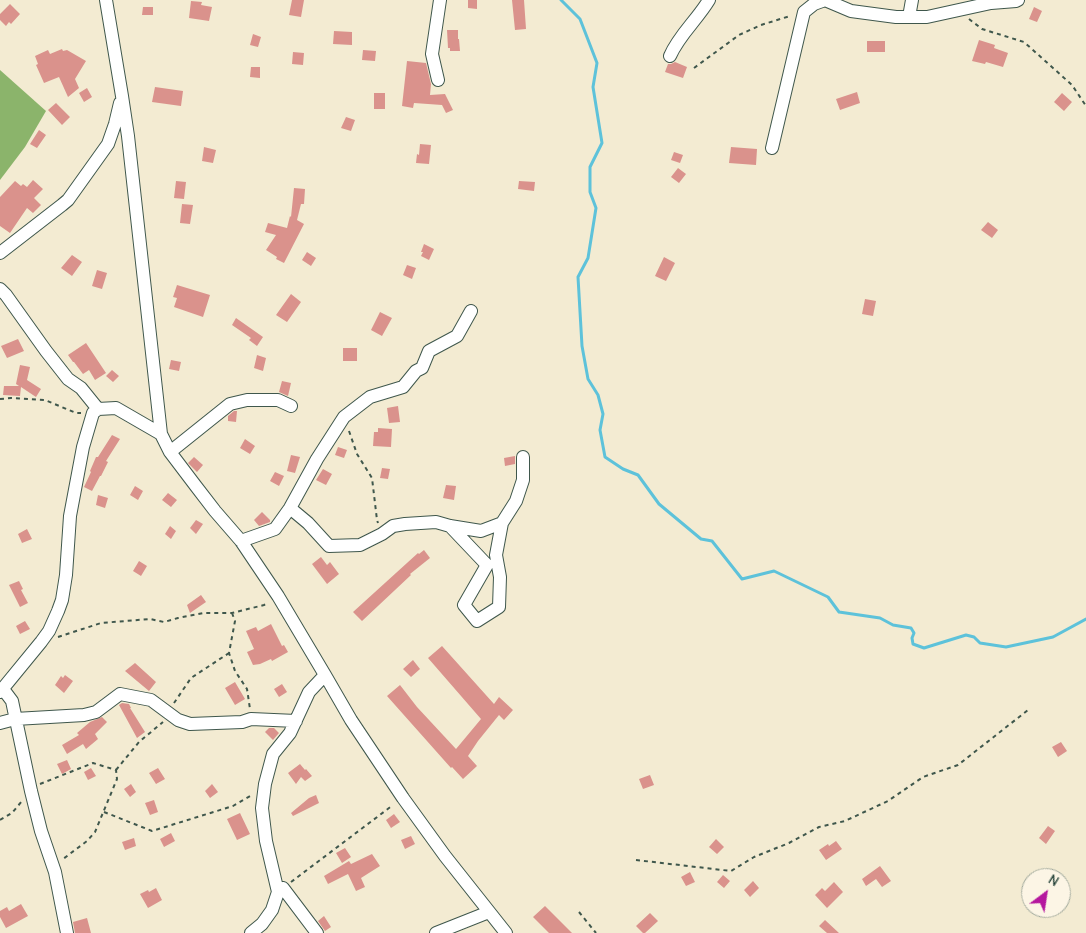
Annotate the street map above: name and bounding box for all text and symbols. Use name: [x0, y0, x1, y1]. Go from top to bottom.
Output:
north arrow: [1021, 868, 1071, 918]
text: N: [1045, 871, 1062, 890]

